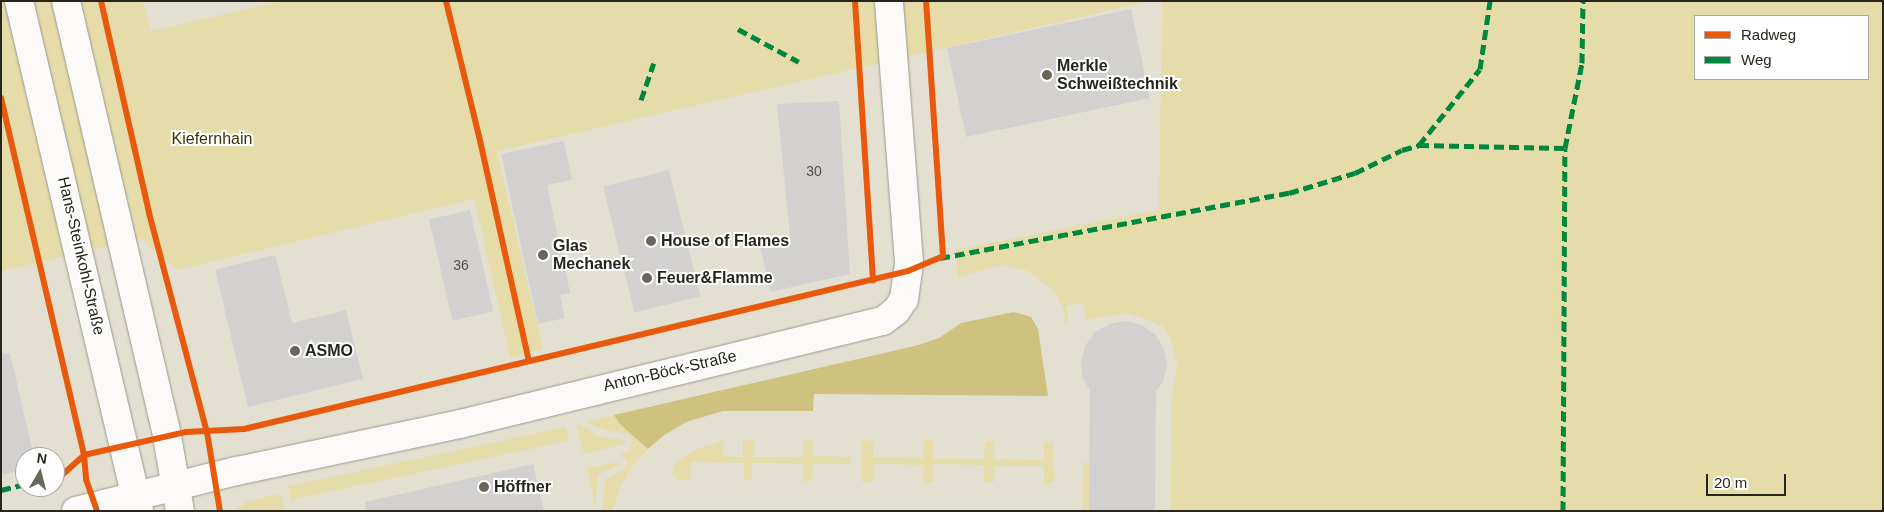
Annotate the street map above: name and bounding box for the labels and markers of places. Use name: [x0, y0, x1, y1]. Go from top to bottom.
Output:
place label: Merkle Schweißtechnik: [1057, 56, 1178, 94]
marker: Merkle Schweißtechnik: [1041, 69, 1053, 81]
place label: House of Flames: [661, 231, 789, 251]
marker: House of Flames: [645, 235, 657, 247]
place label: Glas Mechanek: [553, 236, 630, 274]
marker: Glas Mechanek: [537, 249, 549, 261]
place label: Feuer&Flamme: [657, 268, 773, 288]
marker: Feuer&Flamme: [641, 272, 653, 284]
place label: ASMO: [305, 341, 353, 361]
marker: ASMO: [289, 345, 301, 357]
place label: Höffner: [494, 477, 551, 497]
marker: Höffner: [478, 481, 490, 493]

